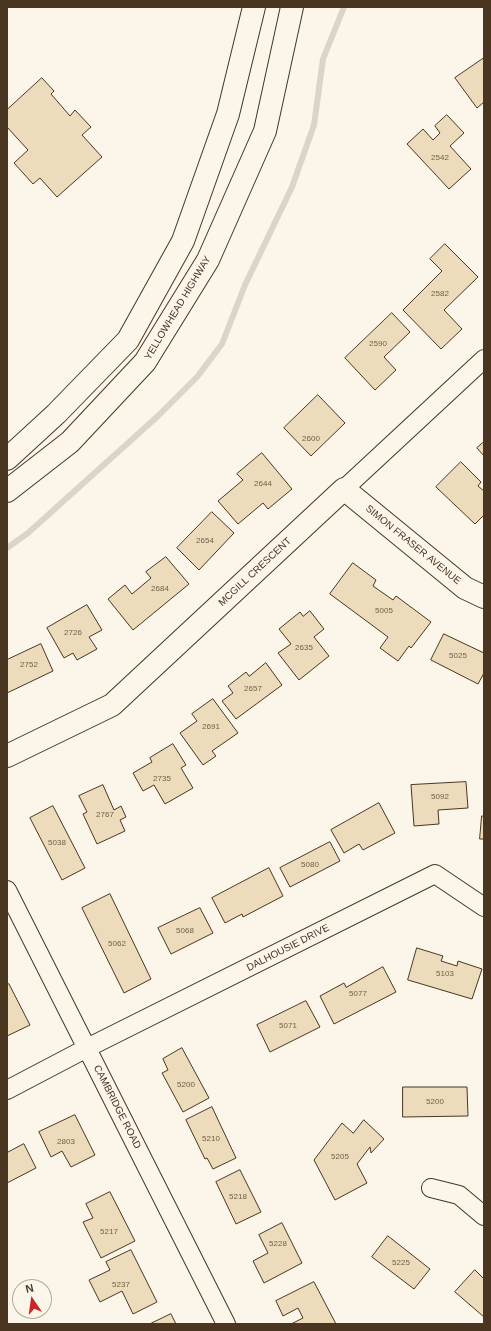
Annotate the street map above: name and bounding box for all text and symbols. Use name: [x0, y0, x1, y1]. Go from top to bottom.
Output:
house number: 2542: [431, 153, 449, 163]
street label: YELLOWHEAD HIGHWAY: [142, 254, 214, 362]
house number: 2582: [431, 289, 449, 299]
house number: 2590: [369, 339, 387, 349]
house number: 2600: [302, 434, 320, 444]
house number: 2644: [254, 479, 272, 489]
street label: SIMON FRASER AVENUE: [363, 503, 463, 587]
street label: MCGILL CRESCENT: [216, 535, 294, 609]
house number: 2654: [196, 536, 214, 546]
house number: 2684: [151, 584, 169, 594]
house number: 5005: [375, 606, 393, 616]
house number: 2726: [64, 628, 82, 638]
house number: 2635: [295, 643, 313, 653]
house number: 5025: [449, 651, 467, 661]
house number: 2752: [20, 660, 38, 670]
house number: 2657: [244, 684, 262, 694]
house number: 2691: [202, 722, 220, 732]
house number: 2735: [153, 774, 171, 784]
house number: 5092: [431, 792, 449, 802]
house number: 2767: [96, 810, 114, 820]
house number: 5038: [48, 838, 66, 848]
house number: 5080: [301, 860, 319, 870]
street label: DALHOUSIE DRIVE: [245, 922, 331, 974]
house number: 5068: [176, 926, 194, 936]
house number: 5062: [108, 939, 126, 949]
house number: 5103: [436, 969, 454, 979]
house number: 5077: [349, 989, 367, 999]
house number: 5071: [279, 1021, 297, 1031]
street label: CAMBRIDGE ROAD: [91, 1063, 143, 1151]
house number: 5200: [177, 1080, 195, 1090]
house number: 5200: [426, 1097, 444, 1107]
house number: 5210: [202, 1134, 220, 1144]
house number: 2803: [57, 1137, 75, 1147]
house number: 5205: [331, 1152, 349, 1162]
house number: 5218: [229, 1192, 247, 1202]
house number: 5217: [100, 1227, 118, 1237]
house number: 5228: [269, 1239, 287, 1249]
house number: 5225: [392, 1258, 410, 1268]
north arrow: [12, 1279, 52, 1319]
house number: 5237: [112, 1280, 130, 1290]
text: N: [24, 1282, 35, 1295]

